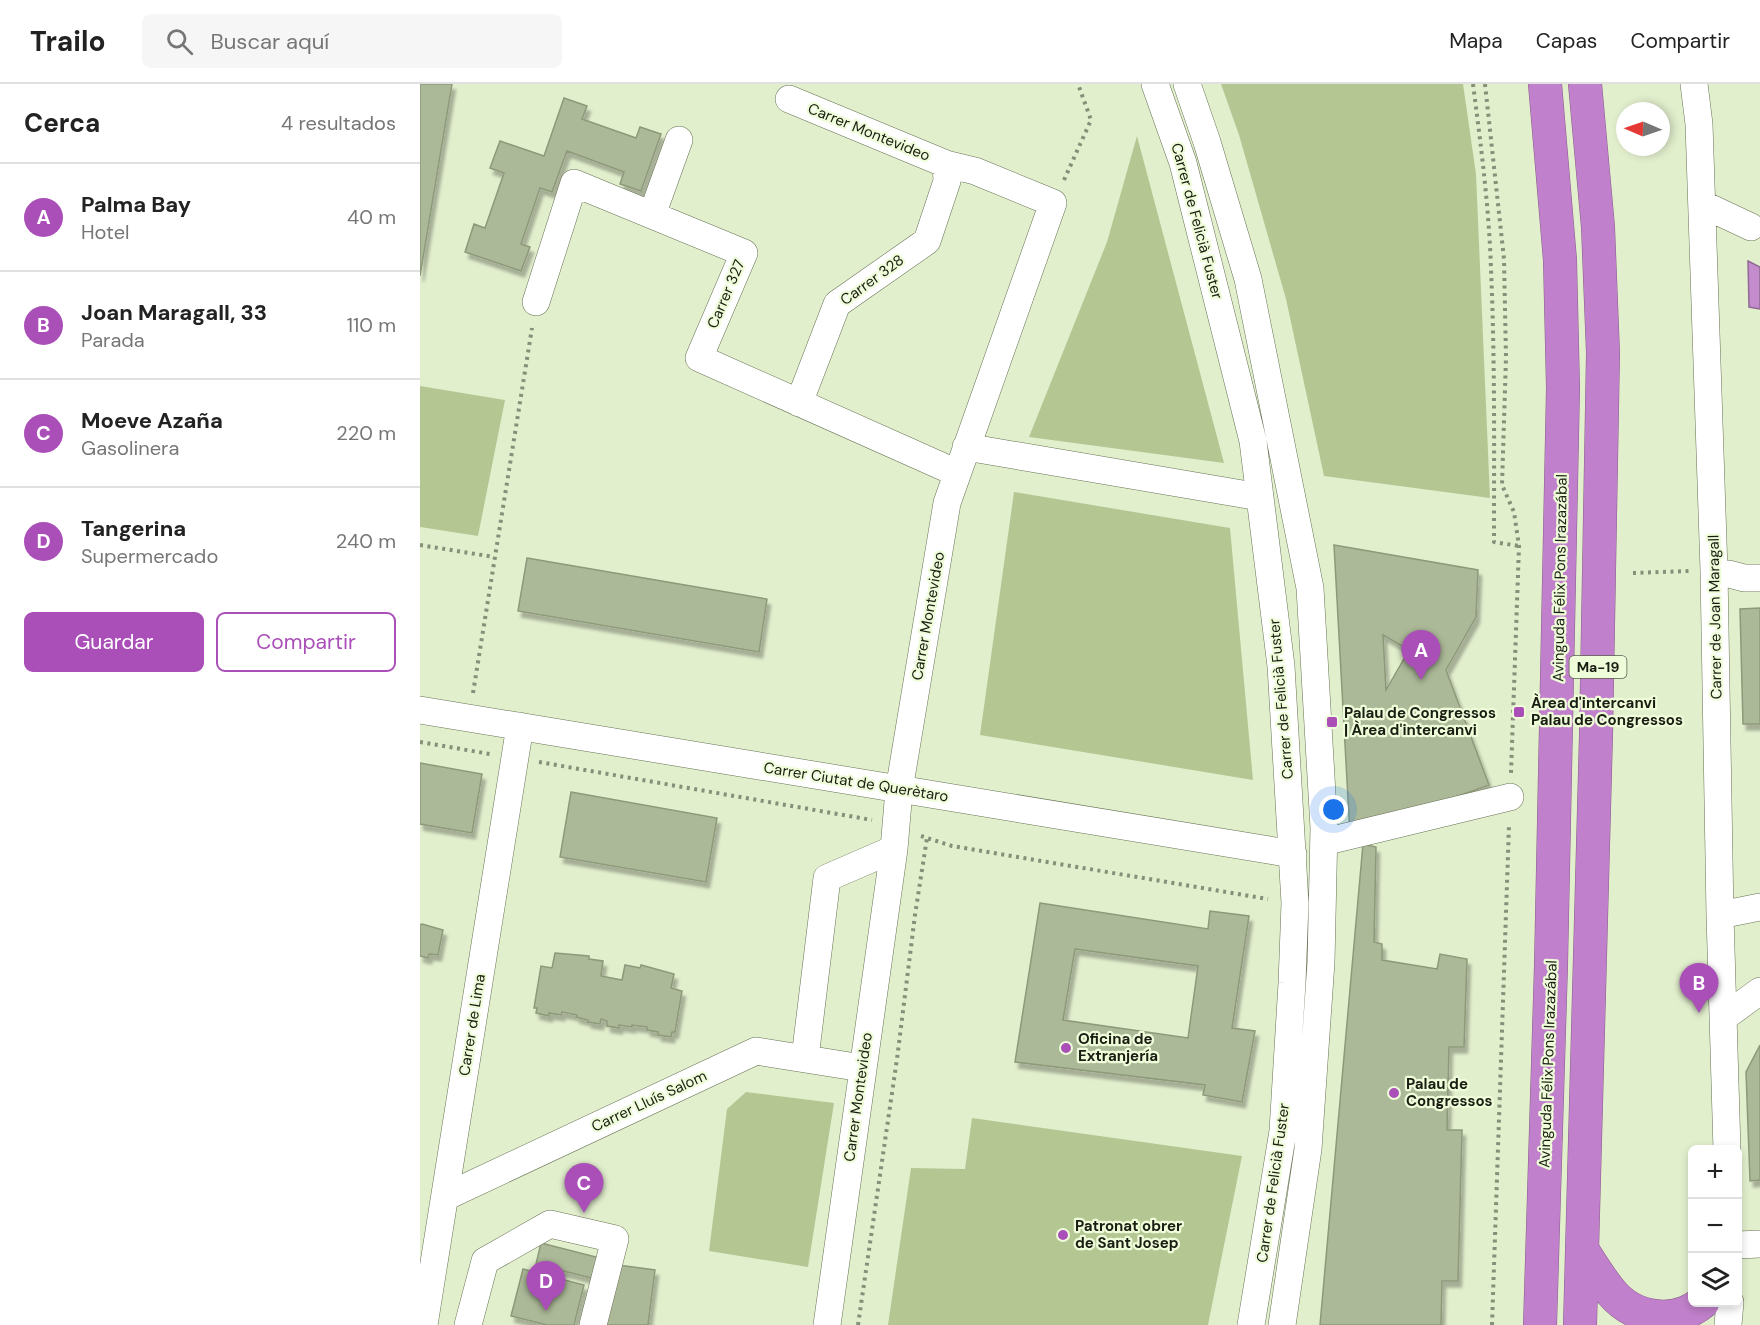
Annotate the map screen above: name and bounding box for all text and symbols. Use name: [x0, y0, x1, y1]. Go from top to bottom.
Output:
search box: [142, 14, 562, 68]
text: Trailo: [30, 23, 106, 60]
icon: search: [163, 25, 196, 58]
text: Buscar aquí: [211, 27, 329, 56]
text: Mapa: [1449, 27, 1503, 55]
text: Capas: [1536, 27, 1597, 55]
text: Compartir: [1630, 27, 1730, 55]
street label: Carrer Montevideo: [805, 98, 933, 166]
north arrow: [1616, 102, 1670, 156]
text: Cerca: [24, 106, 100, 140]
text: 4 resultados: [281, 110, 396, 136]
street label: Carrer de Felicià Fuster: [1167, 141, 1228, 302]
text: Palma Bay: [81, 190, 191, 219]
text: A: [36, 204, 51, 230]
text: 40 m: [347, 204, 396, 230]
text: Hotel: [81, 219, 129, 245]
street label: Carrer 328: [836, 250, 908, 310]
street label: Carrer 327: [703, 256, 749, 332]
text: Joan Maragall, 33: [81, 298, 267, 327]
text: B: [37, 312, 50, 338]
text: 110 m: [347, 312, 396, 338]
text: Parada: [81, 327, 145, 353]
text: Moeve Azaña: [81, 406, 223, 435]
text: C: [36, 420, 51, 446]
text: 220 m: [336, 420, 396, 446]
text: Gasolinera: [81, 435, 179, 461]
street label: Avinguda Félix Pons Irazazábal: [1548, 474, 1572, 682]
text: Tangerina: [81, 514, 186, 543]
text: D: [36, 528, 51, 554]
text: 240 m: [336, 528, 396, 554]
street label: Carrer de Joan Maragall: [1704, 535, 1726, 699]
text: Supermercado: [81, 543, 218, 569]
street label: Carrer Montevideo: [907, 550, 949, 682]
button: Guardar: [24, 612, 204, 672]
button: Compartir: [216, 612, 396, 672]
street label: Carrer de Felicià Fuster: [1264, 618, 1298, 780]
pin: A: [1402, 630, 1440, 680]
road number: Ma-19: [1570, 656, 1626, 678]
place label: Àrea d'intercanvi Palau de Congressos: [1531, 693, 1683, 730]
place label: Palau de Congressos | Àrea d'intercanvi: [1344, 703, 1496, 740]
marker: Àrea d'intercanvi Palau de Congressos: [1512, 705, 1526, 719]
marker: Palau de Congressos | Àrea d'intercanvi: [1325, 715, 1339, 729]
street label: Carrer Ciutat de Querètaro: [762, 758, 950, 807]
your location: [1319, 795, 1348, 824]
street label: Avinguda Félix Pons Irazazábal: [1534, 960, 1562, 1168]
pin: B: [1680, 964, 1718, 1013]
street label: Carrer de Lima: [454, 973, 490, 1077]
place label: Oficina de Extranjería: [1078, 1029, 1158, 1066]
street label: Carrer Montevideo: [839, 1031, 877, 1163]
marker: Oficina de Extranjería: [1059, 1041, 1073, 1055]
street label: Carrer Lluís Salom: [588, 1066, 710, 1136]
place label: Palau de Congressos: [1406, 1074, 1493, 1111]
marker: Palau de Congressos: [1387, 1086, 1401, 1100]
street label: Carrer de Felicià Fuster: [1252, 1102, 1294, 1264]
map controls: [1688, 1145, 1742, 1307]
button: +: [1688, 1145, 1742, 1199]
pin: C: [564, 1164, 604, 1213]
button: −: [1688, 1199, 1742, 1253]
place label: Patronat obrer de Sant Josep: [1075, 1216, 1182, 1253]
marker: Patronat obrer de Sant Josep: [1056, 1228, 1070, 1242]
button: layers: [1688, 1253, 1742, 1307]
pin: D: [526, 1262, 566, 1311]

